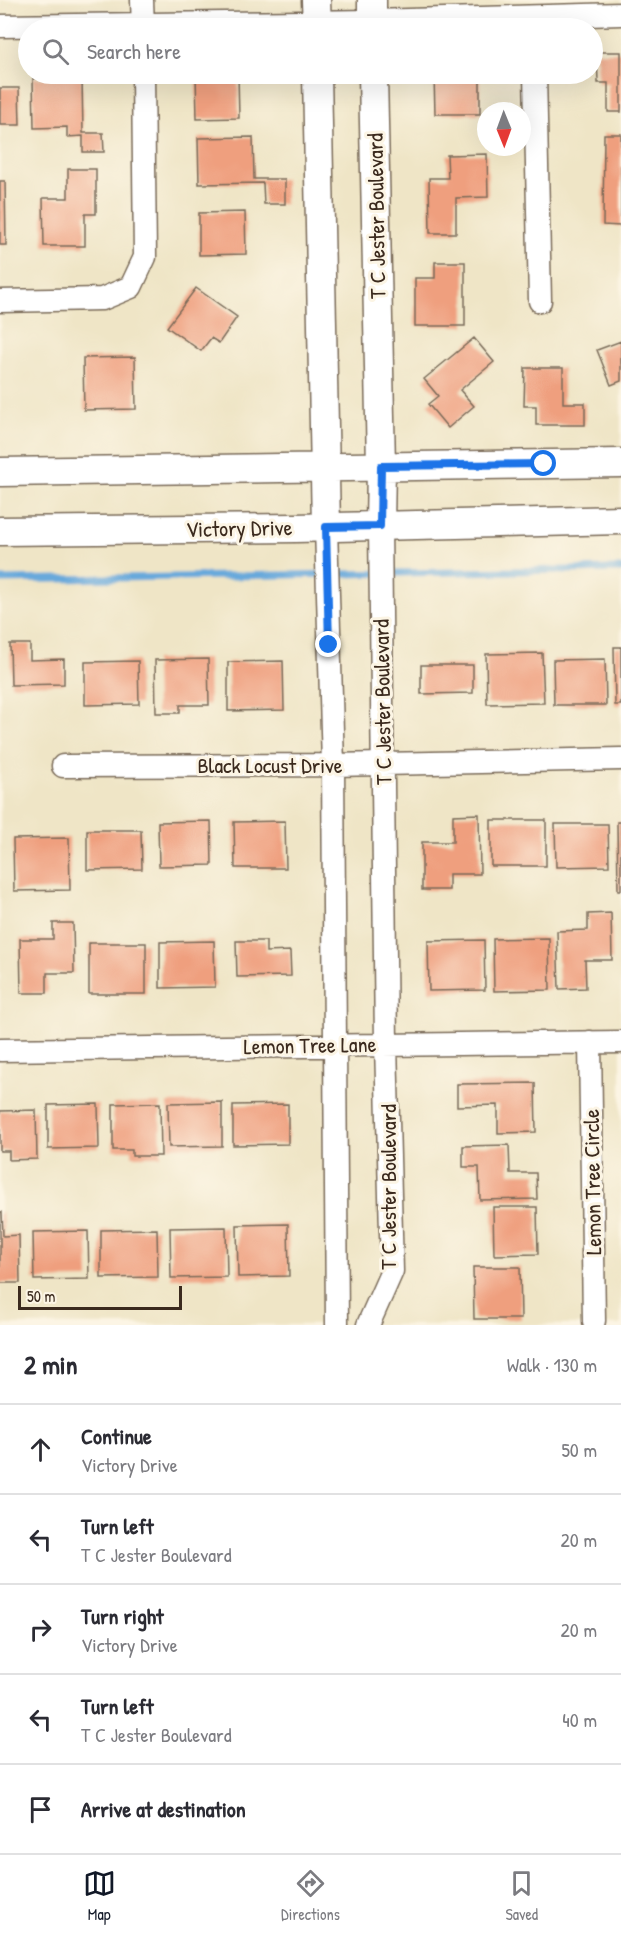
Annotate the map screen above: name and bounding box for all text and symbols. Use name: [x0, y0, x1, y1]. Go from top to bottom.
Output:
search box: [18, 18, 603, 84]
icon: search: [39, 35, 72, 68]
text: Search here: [87, 36, 181, 66]
north arrow: [477, 102, 531, 156]
street label: T C Jester Boulevard: [360, 133, 392, 299]
route start: [530, 450, 556, 476]
street label: Victory Drive: [185, 512, 293, 544]
street label: T C Jester Boulevard: [366, 619, 398, 785]
route end: [315, 631, 341, 657]
street label: Black Locust Drive: [197, 750, 343, 780]
street label: Lemon Tree Lane: [243, 1029, 377, 1061]
street label: T C Jester Boulevard: [373, 1104, 403, 1270]
street label: Lemon Tree Circle: [576, 1109, 608, 1255]
scale bar: [18, 1283, 182, 1310]
text: 50 m: [27, 1285, 56, 1307]
text: 2 min: [24, 1347, 77, 1382]
text: Walk · 130 m: [507, 1351, 597, 1378]
text: Continue: [81, 1421, 152, 1451]
icon: ahead: [24, 1433, 57, 1466]
text: 50 m: [561, 1436, 597, 1463]
text: Victory Drive: [81, 1451, 178, 1478]
text: Turn left: [81, 1511, 154, 1541]
icon: left: [24, 1523, 57, 1556]
text: 20 m: [560, 1526, 597, 1553]
text: T C Jester Boulevard: [81, 1541, 232, 1568]
text: Turn right: [81, 1601, 164, 1631]
icon: right: [24, 1613, 57, 1646]
text: 20 m: [560, 1616, 597, 1643]
text: Victory Drive: [81, 1631, 178, 1658]
text: Turn left: [81, 1691, 154, 1721]
icon: left: [24, 1703, 57, 1736]
text: 40 m: [562, 1706, 597, 1733]
text: T C Jester Boulevard: [81, 1721, 232, 1748]
icon: arrive: [24, 1793, 57, 1826]
text: Arrive at destination: [81, 1794, 246, 1824]
tab: Map: [83, 1867, 116, 1925]
tab: Directions: [281, 1867, 340, 1925]
tab: Saved: [505, 1867, 538, 1925]

